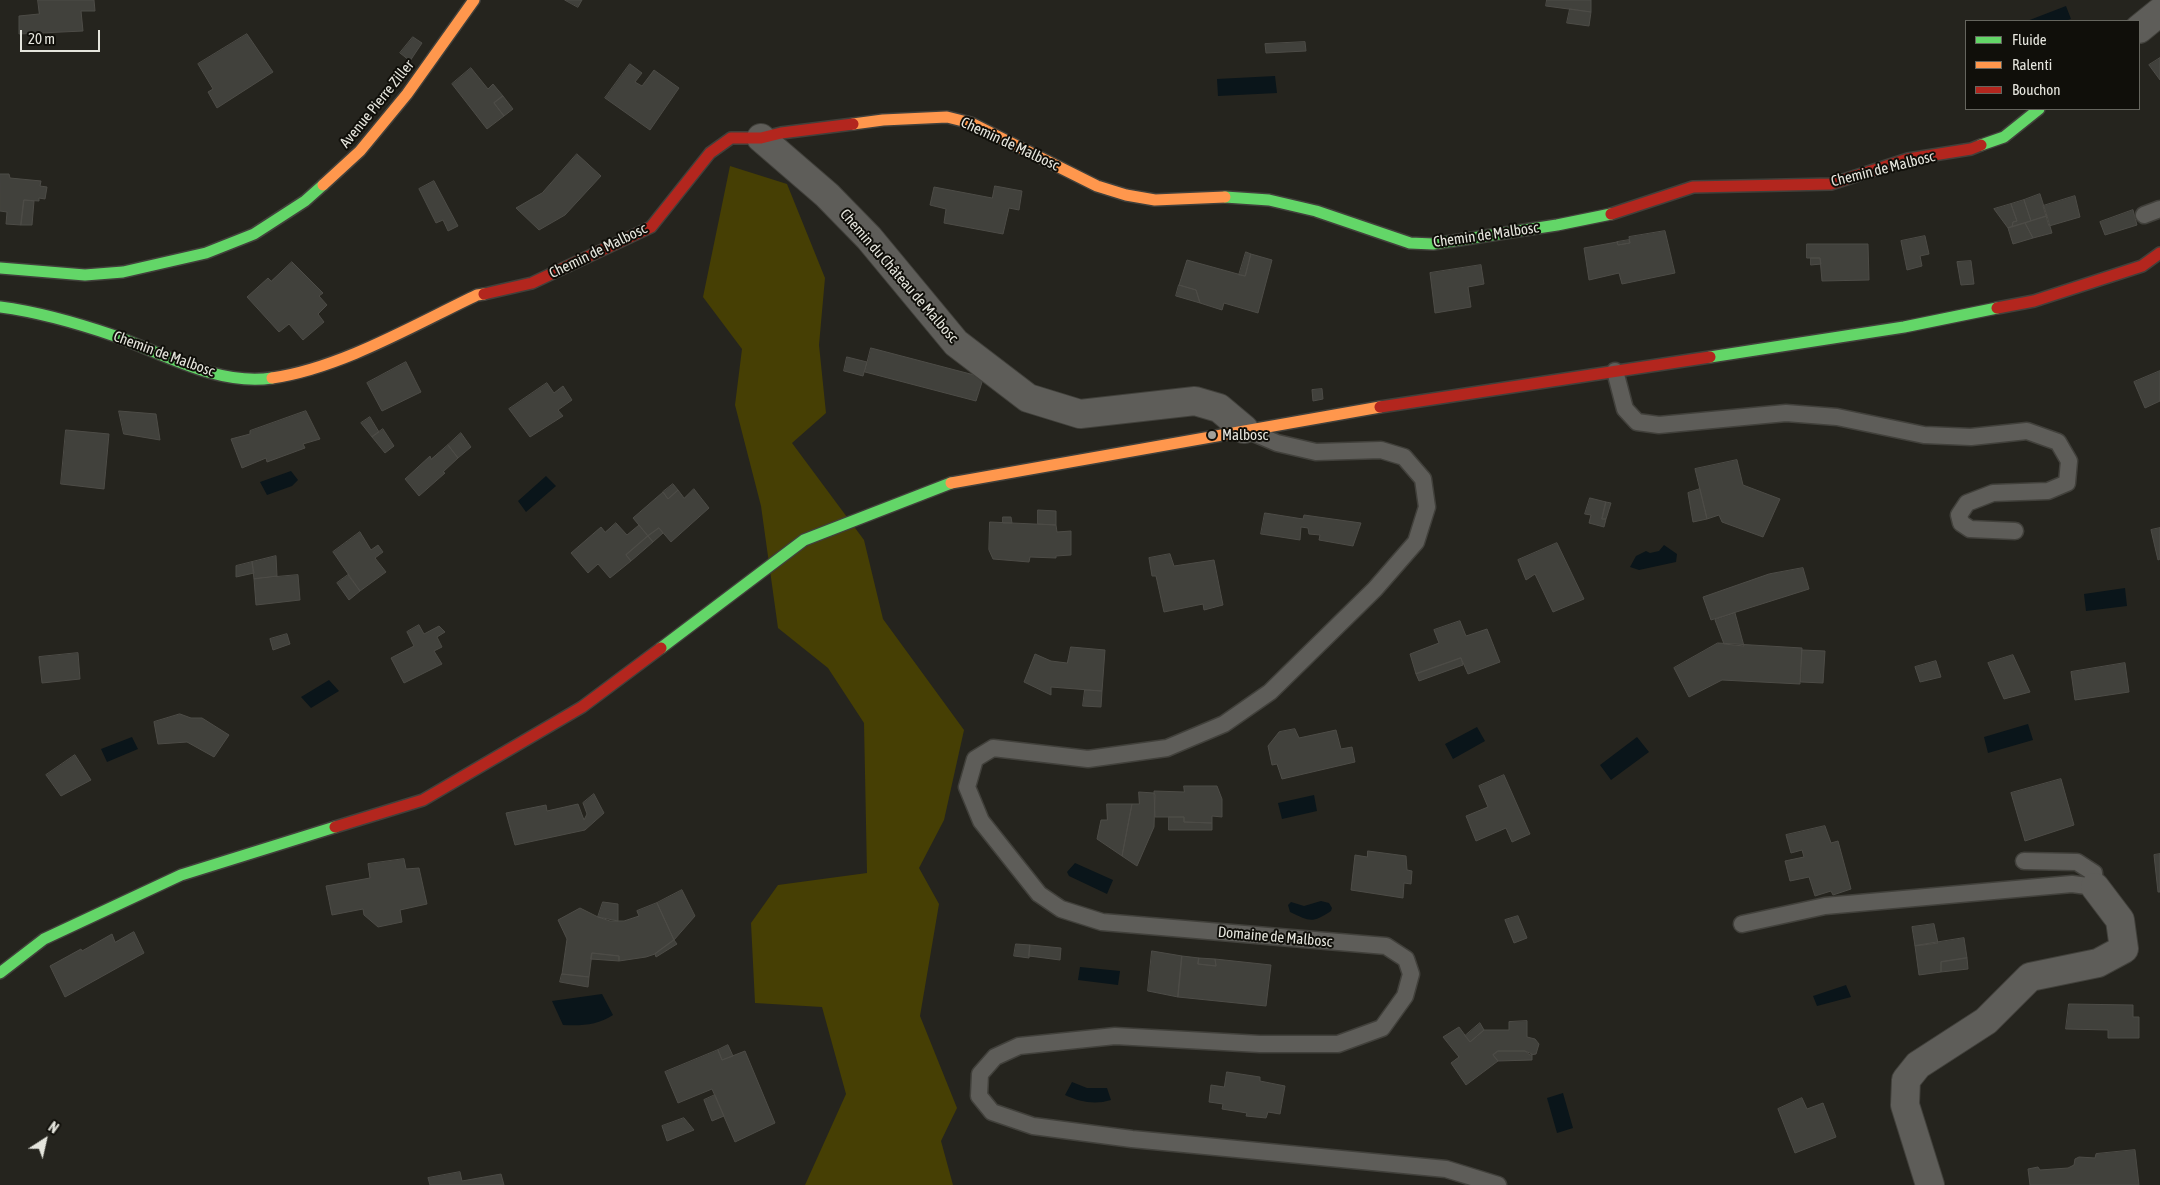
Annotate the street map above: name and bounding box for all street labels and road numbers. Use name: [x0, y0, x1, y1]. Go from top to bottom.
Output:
street label: Avenue Pierre Ziller: [336, 56, 418, 152]
street label: Chemin de Malbosc: [958, 113, 1062, 175]
street label: Chemin de Malbosc: [1829, 147, 1937, 191]
street label: Chemin du Château de Malbosc: [836, 206, 962, 346]
street label: Chemin de Malbosc: [1432, 219, 1540, 251]
street label: Chemin de Malbosc: [546, 220, 650, 282]
street label: Chemin de Malbosc: [111, 327, 217, 381]
street label: Domaine de Malbosc: [1217, 923, 1333, 951]

